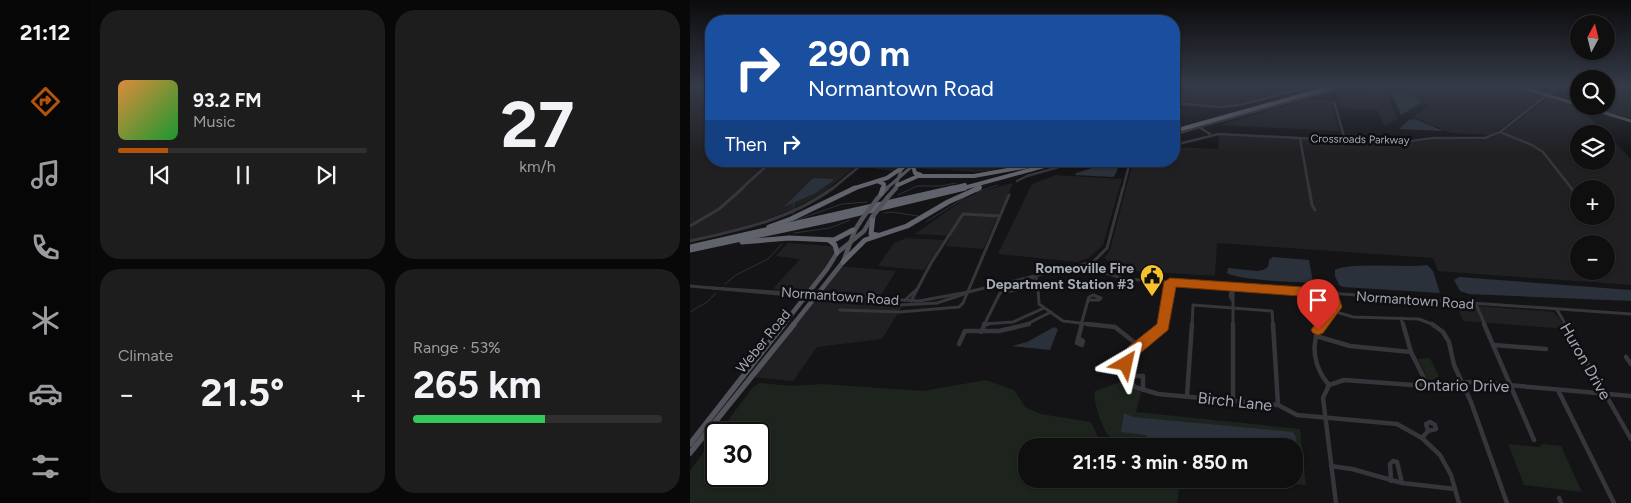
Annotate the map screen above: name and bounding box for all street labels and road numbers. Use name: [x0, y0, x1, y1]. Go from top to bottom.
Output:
street label: Crossroads Parkway: [1310, 132, 1410, 147]
street label: Normantown Road: [780, 284, 900, 309]
street label: Normantown Road: [1355, 288, 1475, 313]
street label: Weber Road: [733, 306, 794, 376]
street label: Huron Drive: [1556, 319, 1615, 403]
street label: Ontario Drive: [1414, 375, 1510, 396]
street label: Birch Lane: [1197, 388, 1273, 415]

